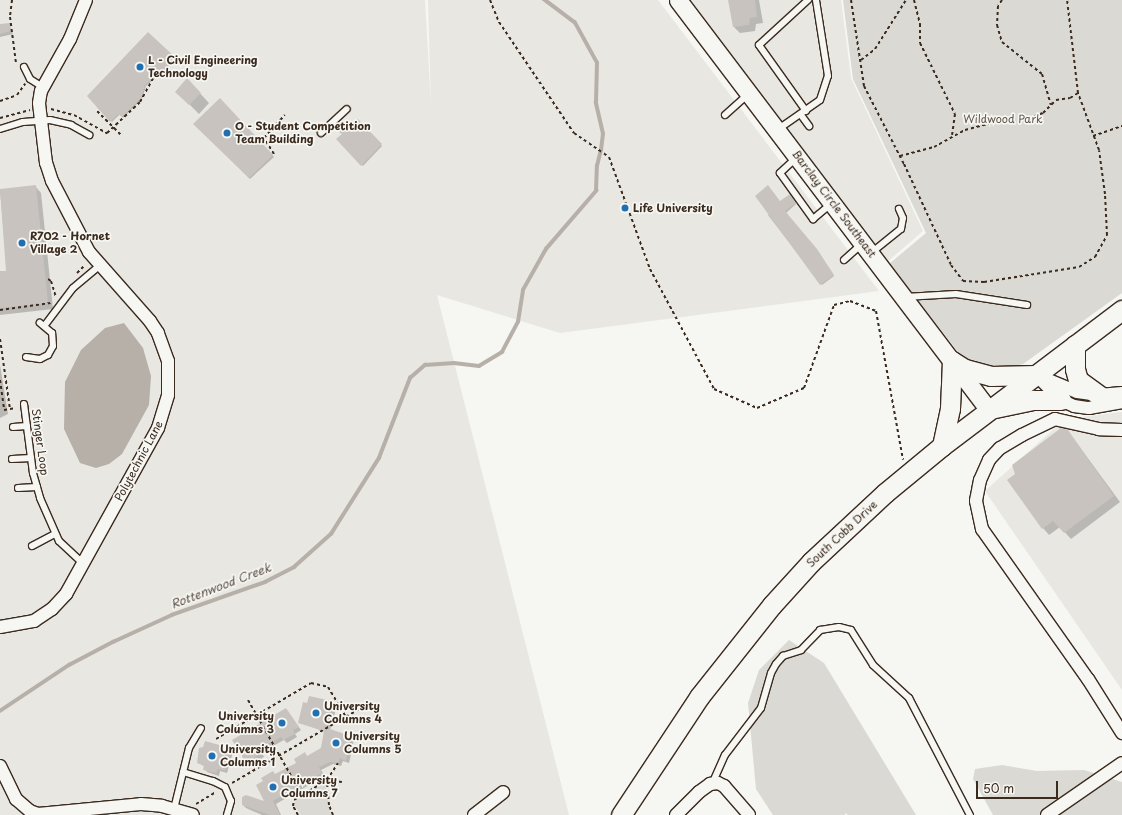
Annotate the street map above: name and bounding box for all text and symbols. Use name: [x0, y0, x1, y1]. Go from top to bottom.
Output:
place label: L - Civil Engineering Technology: [148, 54, 258, 80]
marker: L - Civil Engineering Technology: [135, 62, 145, 72]
park label: Wildwood Park: [963, 112, 1043, 126]
place label: O - Student Competition Team Building: [235, 120, 371, 146]
marker: O - Student Competition Team Building: [222, 128, 232, 138]
street label: Barclay Circle Southeast: [789, 147, 879, 261]
place label: Life University: [633, 201, 713, 215]
marker: Life University: [620, 203, 630, 213]
place label: R702 - Hornet Village 2: [30, 230, 110, 256]
marker: R702 - Hornet Village 2: [17, 238, 27, 248]
street label: Stinger Loop: [29, 408, 51, 476]
street label: Polytechnic Lane: [112, 419, 166, 503]
street label: South Cobb Drive: [804, 498, 880, 570]
water label: Rottenwood Creek: [169, 560, 273, 612]
place label: University Columns 4: [324, 700, 382, 726]
marker: University Columns 4: [311, 708, 321, 718]
place label: University Columns 3: [216, 710, 274, 736]
marker: University Columns 3: [277, 718, 287, 728]
place label: University Columns 5: [344, 730, 401, 756]
marker: University Columns 5: [331, 738, 341, 748]
place label: University Columns 1: [220, 743, 276, 769]
marker: University Columns 1: [207, 751, 217, 761]
scale bar: [978, 773, 1060, 799]
place label: University Columns 7: [281, 774, 338, 800]
text: 50 m: [983, 779, 1014, 797]
marker: University Columns 7: [268, 782, 278, 792]

